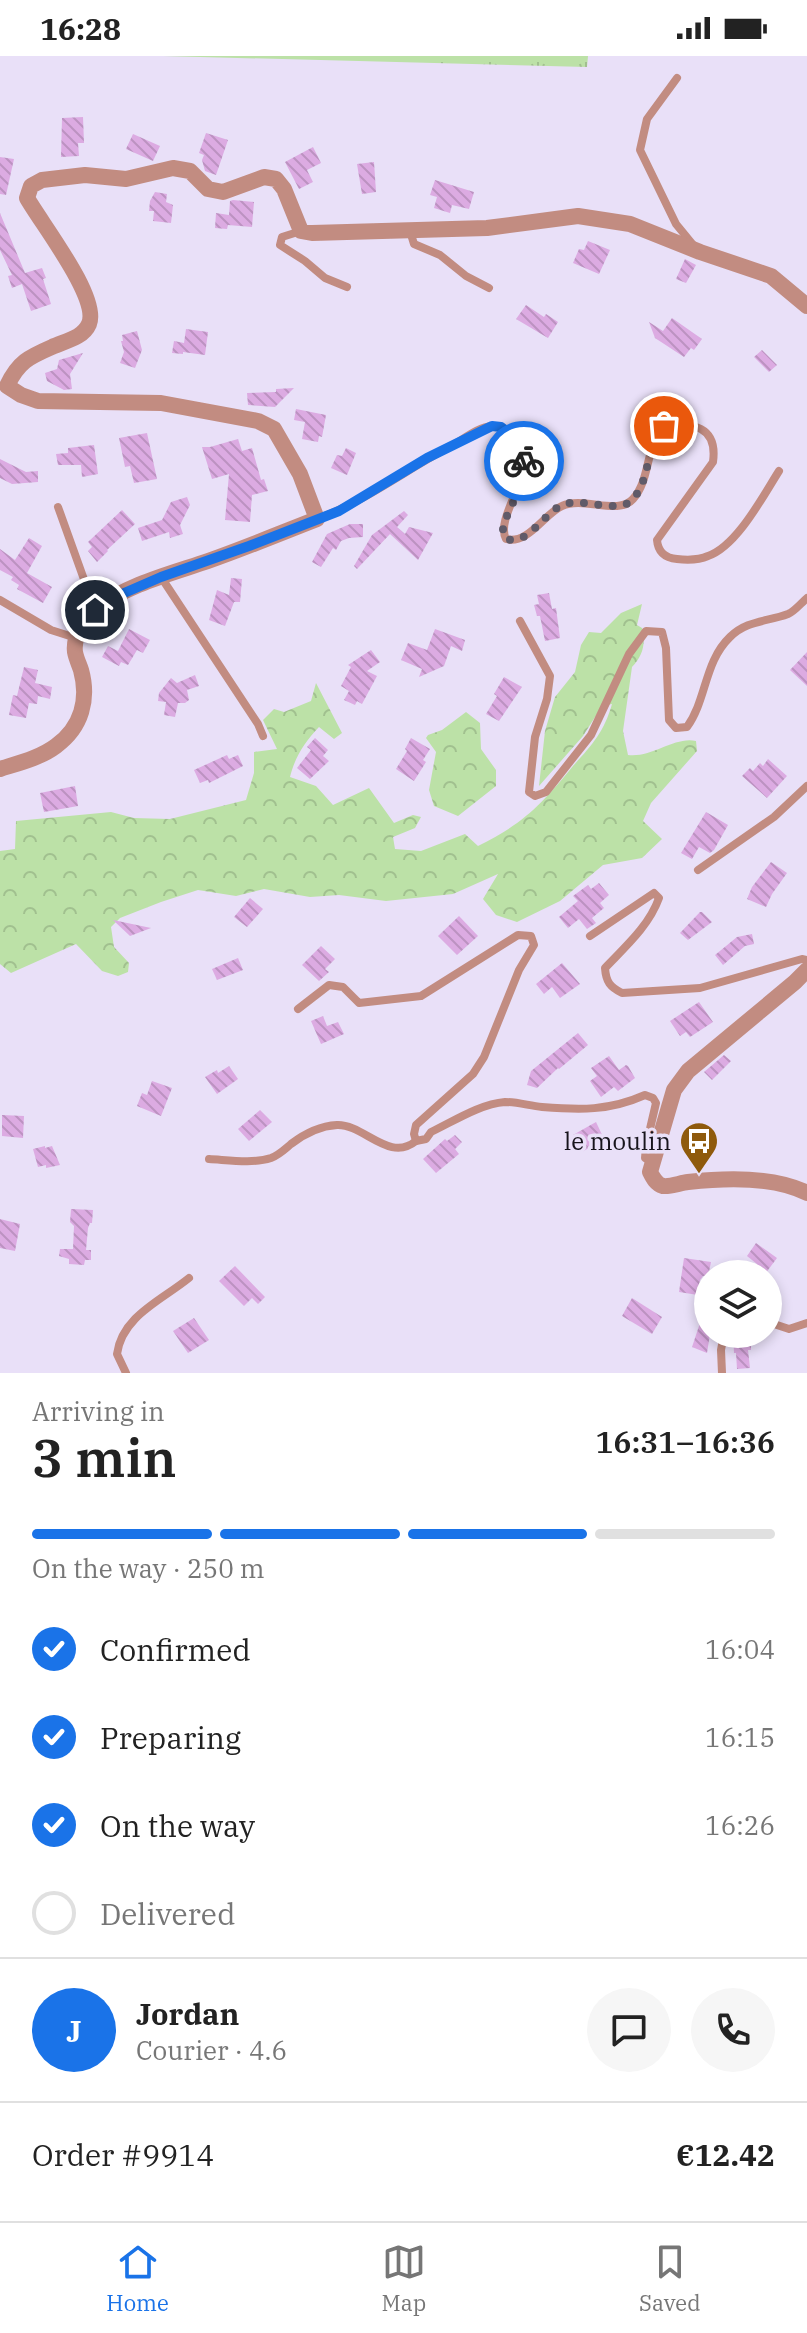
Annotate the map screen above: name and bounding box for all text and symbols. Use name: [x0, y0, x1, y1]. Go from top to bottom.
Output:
text: 16:28: [40, 9, 121, 48]
pin: [630, 392, 698, 460]
icon: bag: [642, 404, 686, 448]
courier: [484, 421, 564, 501]
icon: bike: [502, 439, 546, 483]
pin: [61, 576, 129, 644]
icon: home: [73, 588, 117, 632]
bus stop icon: le moulin: [678, 1120, 720, 1175]
place label: le moulin: [564, 1125, 671, 1157]
map controls: [694, 1260, 782, 1348]
button: layers: [694, 1260, 782, 1348]
text: Arriving in: [32, 1394, 165, 1428]
text: 16:31–16:36: [595, 1422, 775, 1461]
text: 3 min: [32, 1424, 177, 1491]
text: On the way · 250 m: [32, 1551, 265, 1585]
icon: check: [32, 1627, 76, 1671]
text: Confirmed: [100, 1630, 251, 1669]
text: 16:04: [705, 1632, 775, 1666]
icon: check: [32, 1715, 76, 1759]
text: Preparing: [100, 1718, 241, 1757]
text: 16:15: [705, 1720, 775, 1754]
icon: check: [32, 1803, 76, 1847]
text: On the way: [100, 1806, 255, 1845]
text: 16:26: [705, 1808, 775, 1842]
text: Delivered: [100, 1894, 235, 1933]
button: chat: [587, 1988, 671, 2072]
button: phone: [691, 1988, 775, 2072]
text: Jordan: [136, 1994, 239, 2033]
text: J: [66, 2011, 82, 2050]
text: Courier · 4.6: [136, 2033, 287, 2067]
text: Order #9914: [32, 2135, 214, 2174]
text: €12.42: [676, 2135, 775, 2174]
tab: Home: [106, 2240, 169, 2317]
tab: Map: [382, 2240, 426, 2317]
tab: Saved: [639, 2240, 701, 2317]

